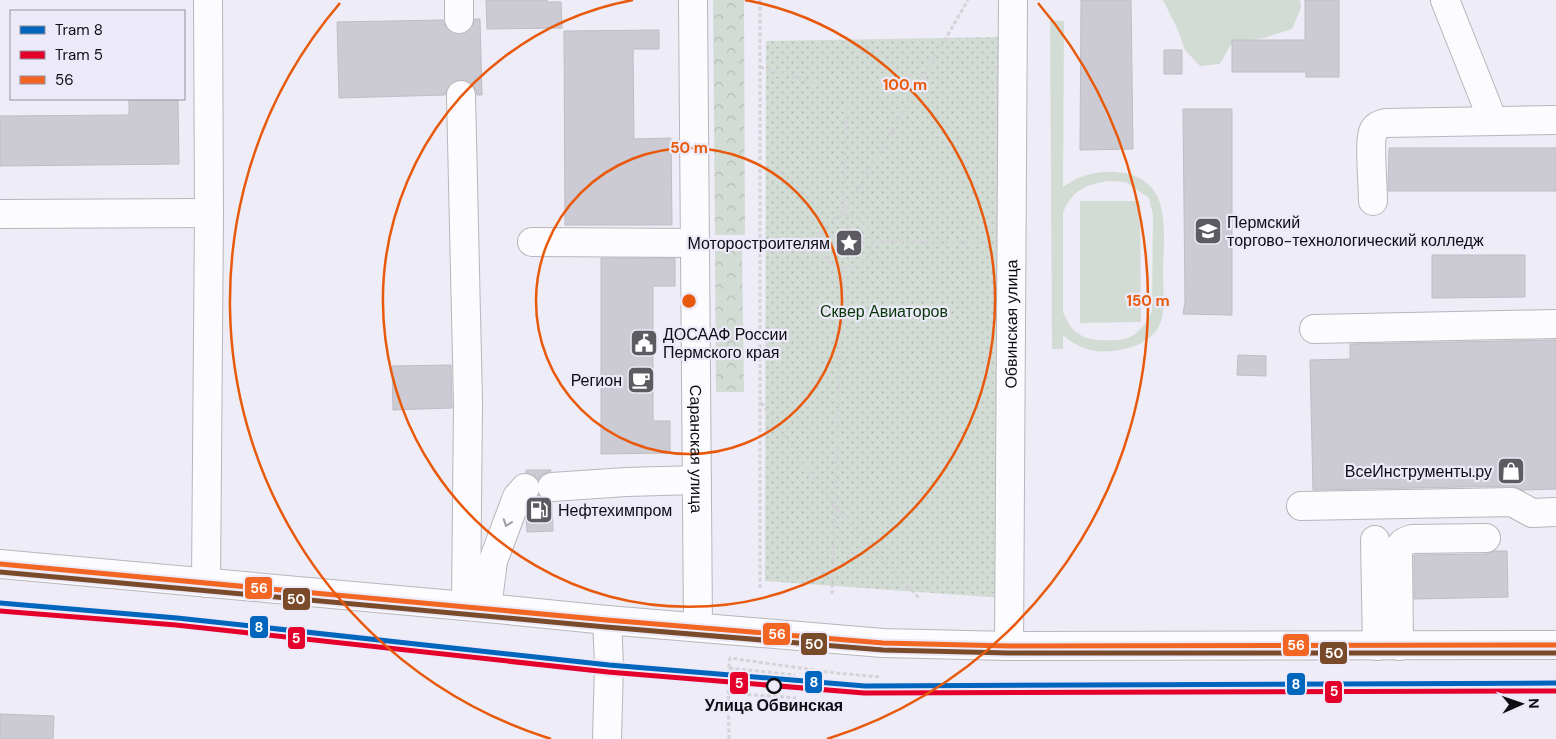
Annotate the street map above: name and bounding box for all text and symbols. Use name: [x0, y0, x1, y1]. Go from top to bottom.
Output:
legend: [10, 10, 185, 100]
text: Tram 8: [55, 20, 103, 40]
text: Tram 5: [55, 45, 103, 65]
text: 56: [55, 70, 74, 90]
text: 100 m: [883, 75, 927, 95]
text: 50 m: [670, 138, 708, 158]
place label: Пермский торгово-технологический колледж: [1227, 212, 1484, 251]
school or university icon: Пермский торгово-технологический колледж: [1193, 216, 1223, 246]
place icon: Моторостроителям: [834, 228, 864, 258]
place label: Моторостроителям: [688, 233, 830, 254]
street label: Обвинская улица: [1001, 259, 1022, 389]
text: 150 m: [1127, 291, 1170, 311]
centre of rings: [680, 292, 698, 310]
park label: Сквер Авиаторов: [820, 301, 948, 322]
place label: ДОСААФ России Пермского края: [663, 324, 787, 363]
public building icon: ДОСААФ России Пермского края: [629, 328, 659, 358]
cafe icon: Регион: [626, 365, 656, 395]
place label: Регион: [571, 370, 622, 391]
street label: Саранская улица: [685, 385, 707, 513]
shop icon: ВсеИнструменты.ру: [1496, 456, 1526, 486]
place label: ВсеИнструменты.ру: [1345, 461, 1492, 482]
fuel station icon: Нефтехимпром: [524, 495, 554, 525]
place label: Нефтехимпром: [558, 500, 672, 521]
one-way arrow: [503, 518, 513, 527]
line badge: 56: [244, 576, 273, 600]
text: 56: [250, 579, 268, 597]
line badge: 50: [282, 587, 311, 611]
text: 50: [287, 590, 305, 608]
line badge: 8: [249, 615, 269, 639]
text: 8: [255, 618, 264, 636]
line badge: 56: [762, 622, 791, 646]
text: 56: [768, 625, 786, 643]
line badge: 5: [287, 626, 306, 650]
text: 5: [292, 629, 300, 647]
line badge: 50: [800, 632, 828, 656]
line badge: 56: [1282, 633, 1310, 657]
text: 50: [805, 635, 823, 653]
text: 56: [1287, 636, 1305, 654]
line badge: 50: [1319, 641, 1348, 665]
text: 50: [1325, 644, 1343, 662]
line badge: 8: [804, 670, 823, 694]
line badge: 5: [729, 671, 749, 695]
line badge: 8: [1286, 672, 1306, 696]
text: 8: [810, 673, 819, 691]
text: 5: [735, 674, 743, 692]
text: 8: [1292, 675, 1301, 693]
marker: Улица Обвинская: [766, 678, 782, 694]
north arrow: [1496, 679, 1546, 729]
line badge: 5: [1324, 680, 1343, 704]
text: 5: [1330, 682, 1338, 700]
place label: Улица Обвинская: [705, 695, 843, 716]
text: N: [1525, 698, 1543, 709]

